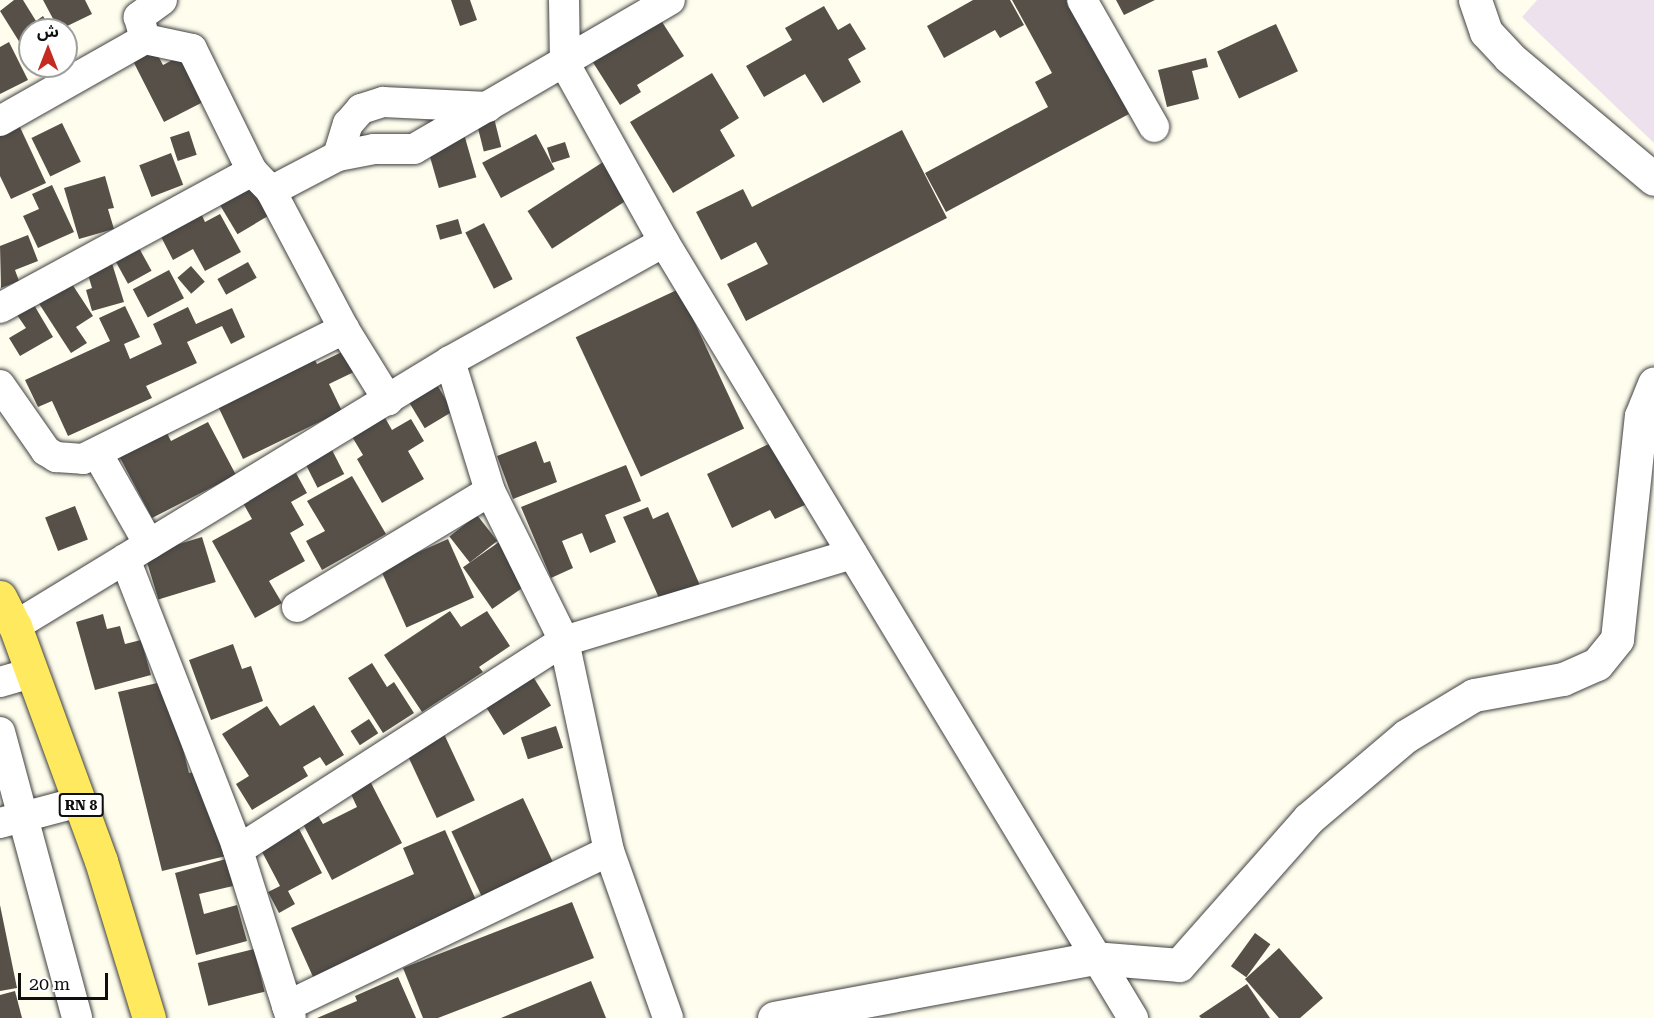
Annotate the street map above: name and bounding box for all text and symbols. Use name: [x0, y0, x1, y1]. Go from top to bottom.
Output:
north arrow: [18, 18, 78, 78]
text: ش: [37, 22, 59, 41]
road number: RN 8: [58, 794, 104, 816]
scale bar: [21, 961, 111, 999]
text: 20 m: [29, 973, 70, 994]

